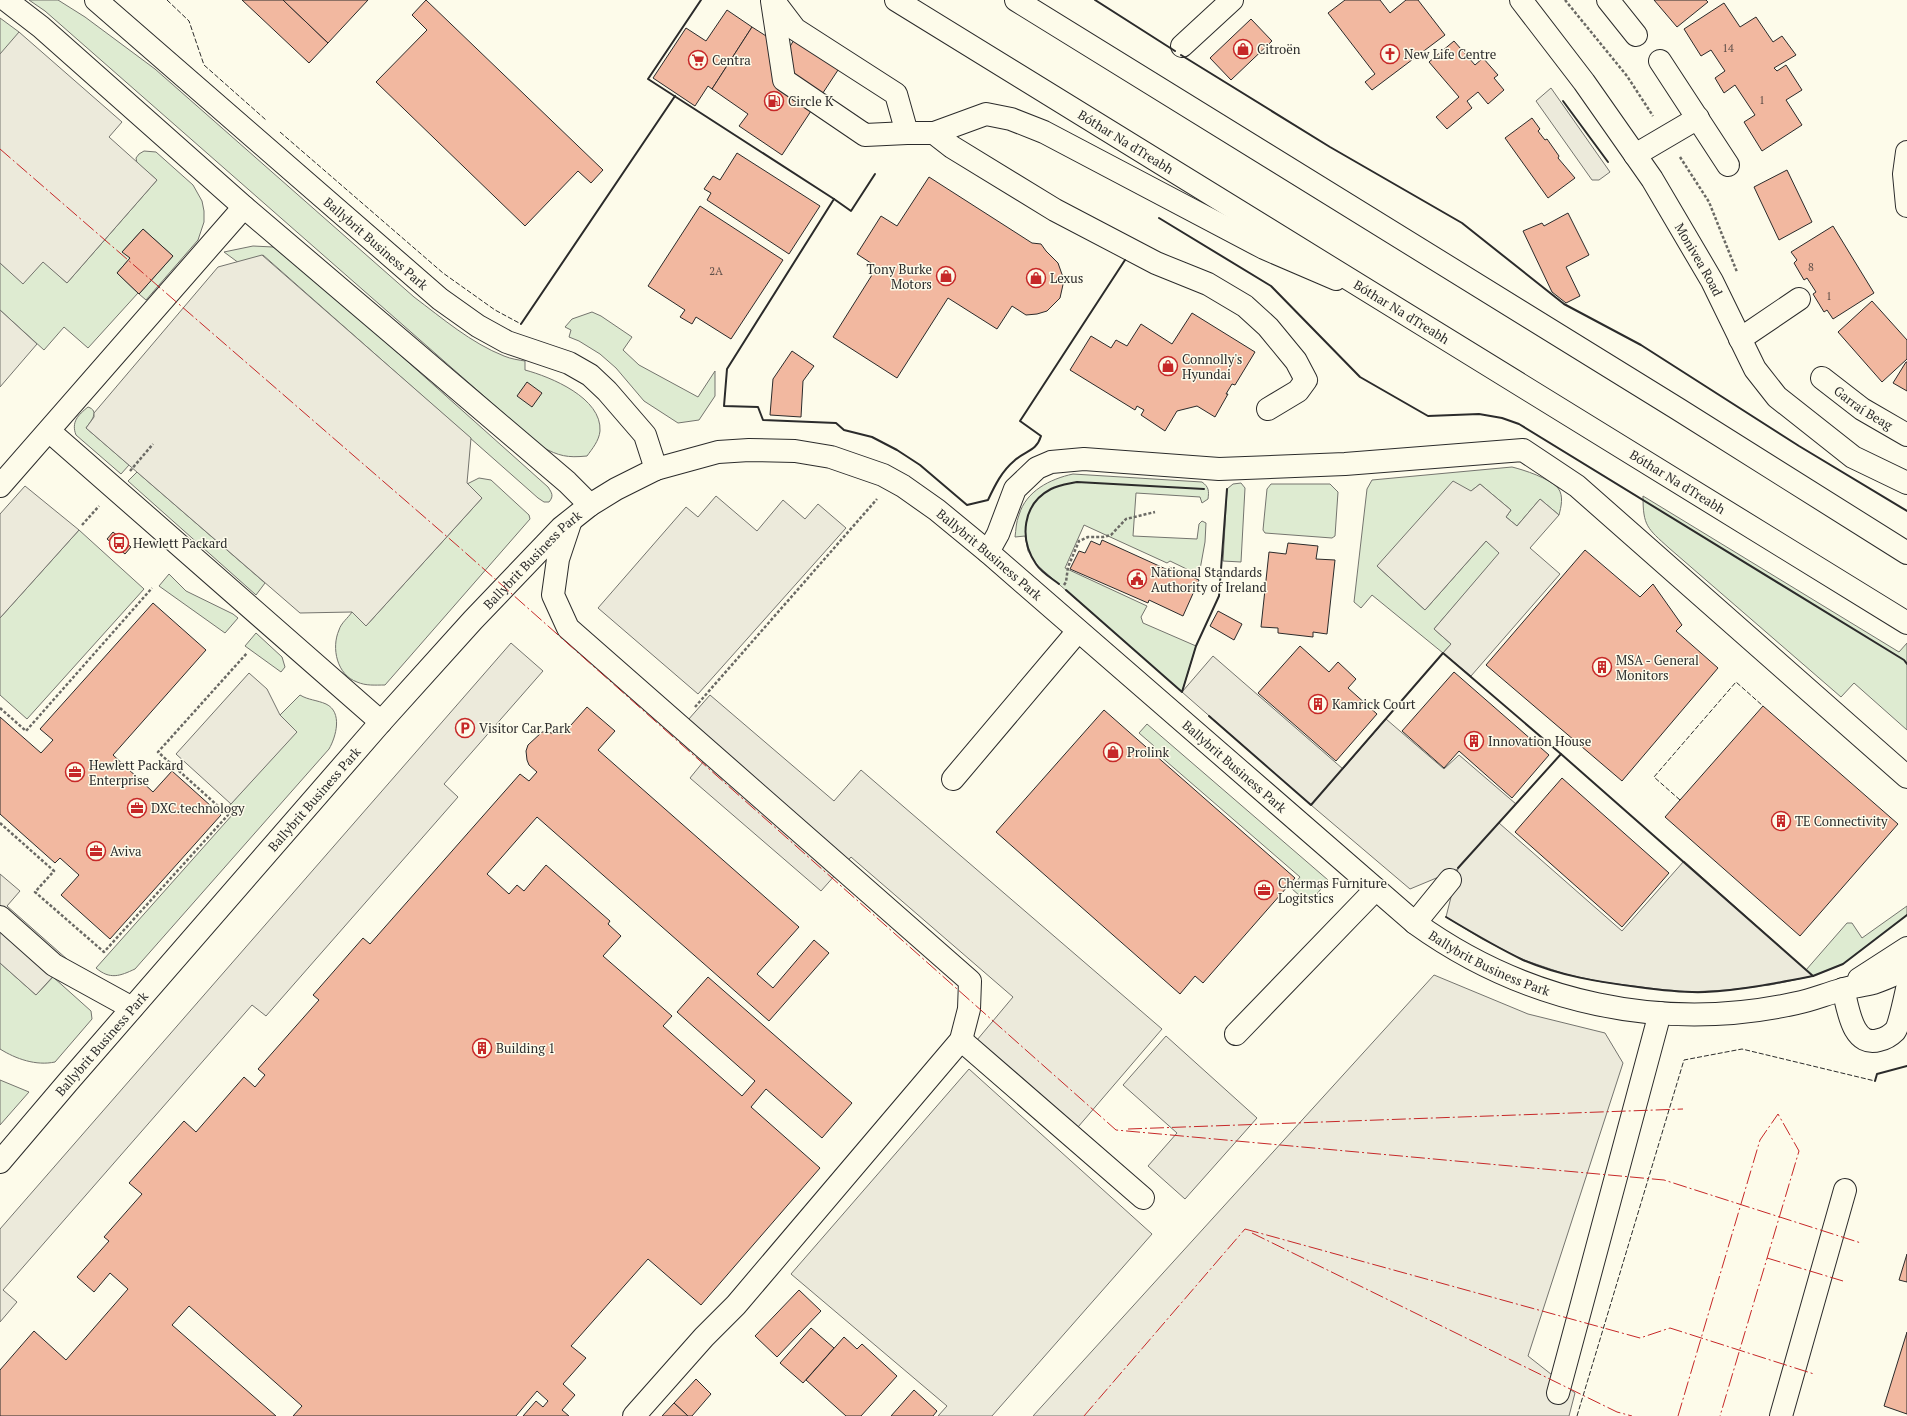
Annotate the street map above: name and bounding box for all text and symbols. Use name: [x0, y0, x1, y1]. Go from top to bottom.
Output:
shop icon: Citroën: [1232, 38, 1254, 60]
place label: Citroën: [1257, 40, 1301, 58]
house number: 14: [1722, 41, 1734, 55]
church icon: New Life Centre: [1379, 43, 1401, 65]
place label: New Life Centre: [1404, 45, 1496, 63]
supermarket icon: Centra: [687, 49, 709, 71]
place label: Centra: [712, 51, 751, 69]
fuel station icon: Circle K: [763, 90, 785, 112]
place label: Circle K: [788, 92, 834, 110]
house number: 1: [1759, 93, 1765, 107]
street label: Bóthar Na dTreabh: [1075, 105, 1177, 178]
street label: Ballybrit Business Park: [320, 193, 432, 294]
street label: Monivea Road: [1671, 219, 1727, 299]
place label: Tony Burke Motors: [867, 260, 932, 293]
house number: 8: [1808, 260, 1814, 274]
house number: 2A: [709, 264, 723, 278]
shop icon: Tony Burke Motors: [935, 265, 957, 287]
shop icon: Lexus: [1025, 267, 1047, 289]
place label: Lexus: [1050, 269, 1083, 287]
street label: Bóthar Na dTreabh: [1350, 275, 1453, 348]
house number: 1: [1826, 289, 1832, 303]
place label: Connolly's Hyundai: [1182, 350, 1242, 383]
shop icon: Connolly's Hyundai: [1157, 355, 1179, 377]
street label: Garraí Beag: [1830, 382, 1896, 434]
street label: Bóthar Na dTreabh: [1626, 445, 1729, 518]
street label: Ballybrit Business Park: [933, 505, 1046, 604]
street label: Ballybrit Business Park: [479, 506, 585, 613]
bus stop icon: Hewlett Packard: [108, 532, 130, 554]
place label: Hewlett Packard: [133, 534, 228, 552]
place label: National Standards Authority of Ireland: [1151, 563, 1267, 596]
public building icon: National Standards Authority of Ireland: [1126, 568, 1148, 590]
place label: MSA - General Monitors: [1616, 651, 1699, 684]
building icon: MSA - General Monitors: [1591, 656, 1613, 678]
building icon: Kamrick Court: [1307, 693, 1329, 715]
place label: Kamrick Court: [1332, 695, 1416, 713]
street label: Ballybrit Business Park: [1179, 716, 1291, 817]
parking icon: Visitor Car Park: [454, 717, 476, 739]
place label: Visitor Car Park: [479, 719, 571, 737]
building icon: Innovation House: [1463, 730, 1485, 752]
place label: Innovation House: [1488, 732, 1591, 750]
shop icon: Prolink: [1102, 741, 1124, 763]
street label: Ballybrit Business Park: [264, 743, 365, 855]
place label: Prolink: [1127, 743, 1169, 761]
place label: Hewlett Packard Enterprise: [89, 756, 184, 789]
office icon: Hewlett Packard Enterprise: [64, 761, 86, 783]
office icon: DXC.technology: [126, 797, 148, 819]
place label: DXC.technology: [151, 799, 245, 817]
building icon: TE Connectivity: [1770, 810, 1792, 832]
place label: TE Connectivity: [1795, 812, 1888, 830]
office icon: Aviva: [85, 840, 107, 862]
place label: Aviva: [110, 842, 142, 860]
place label: Chermas Furniture Logitstics: [1278, 874, 1387, 907]
office icon: Chermas Furniture Logitstics: [1253, 879, 1275, 901]
street label: Ballybrit Business Park: [1425, 926, 1552, 1000]
street label: Ballybrit Business Park: [51, 987, 152, 1100]
building icon: Building 1: [471, 1037, 493, 1059]
place label: Building 1: [496, 1039, 555, 1057]

